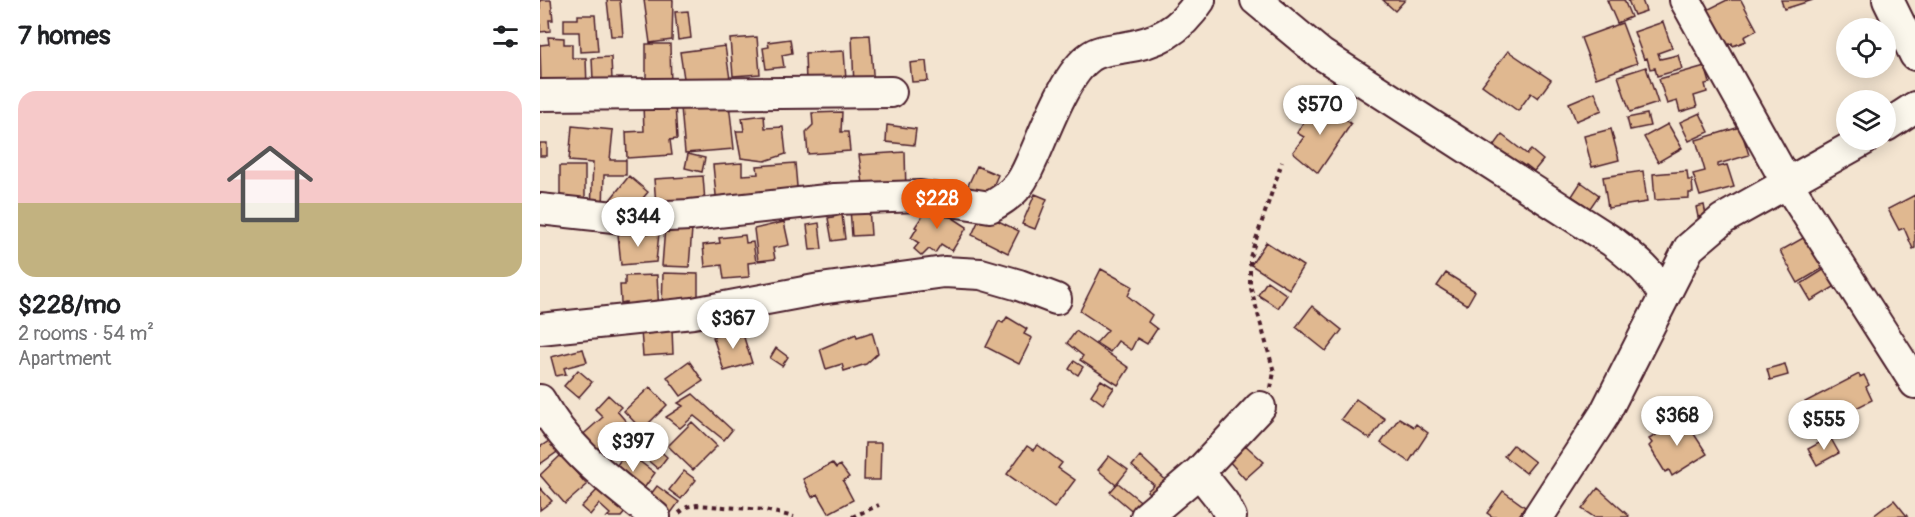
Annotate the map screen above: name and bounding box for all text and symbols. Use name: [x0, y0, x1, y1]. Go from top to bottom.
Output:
map controls: [1836, 18, 1896, 150]
button: locate: [1836, 18, 1896, 78]
text: 7 homes: [18, 20, 110, 52]
icon: filters: [489, 20, 522, 53]
pin: $570: [1284, 85, 1356, 136]
button: layers: [1836, 90, 1896, 150]
text: $570: [1297, 92, 1343, 117]
icon: home: [216, 130, 324, 238]
pin: $228: [901, 179, 973, 230]
text: $228: [915, 186, 959, 211]
pin: $344: [602, 197, 674, 248]
text: $344: [615, 204, 661, 229]
text: $228/mo: [18, 289, 121, 321]
pin: $367: [697, 299, 769, 350]
text: $367: [711, 306, 755, 331]
text: 2 rooms · 54 m²: [18, 321, 154, 346]
text: Apartment: [18, 346, 111, 371]
pin: $368: [1641, 396, 1713, 447]
pin: $555: [1788, 400, 1860, 451]
text: $368: [1655, 403, 1699, 428]
text: $555: [1802, 407, 1846, 432]
pin: $397: [597, 422, 669, 473]
text: $397: [612, 429, 654, 454]

